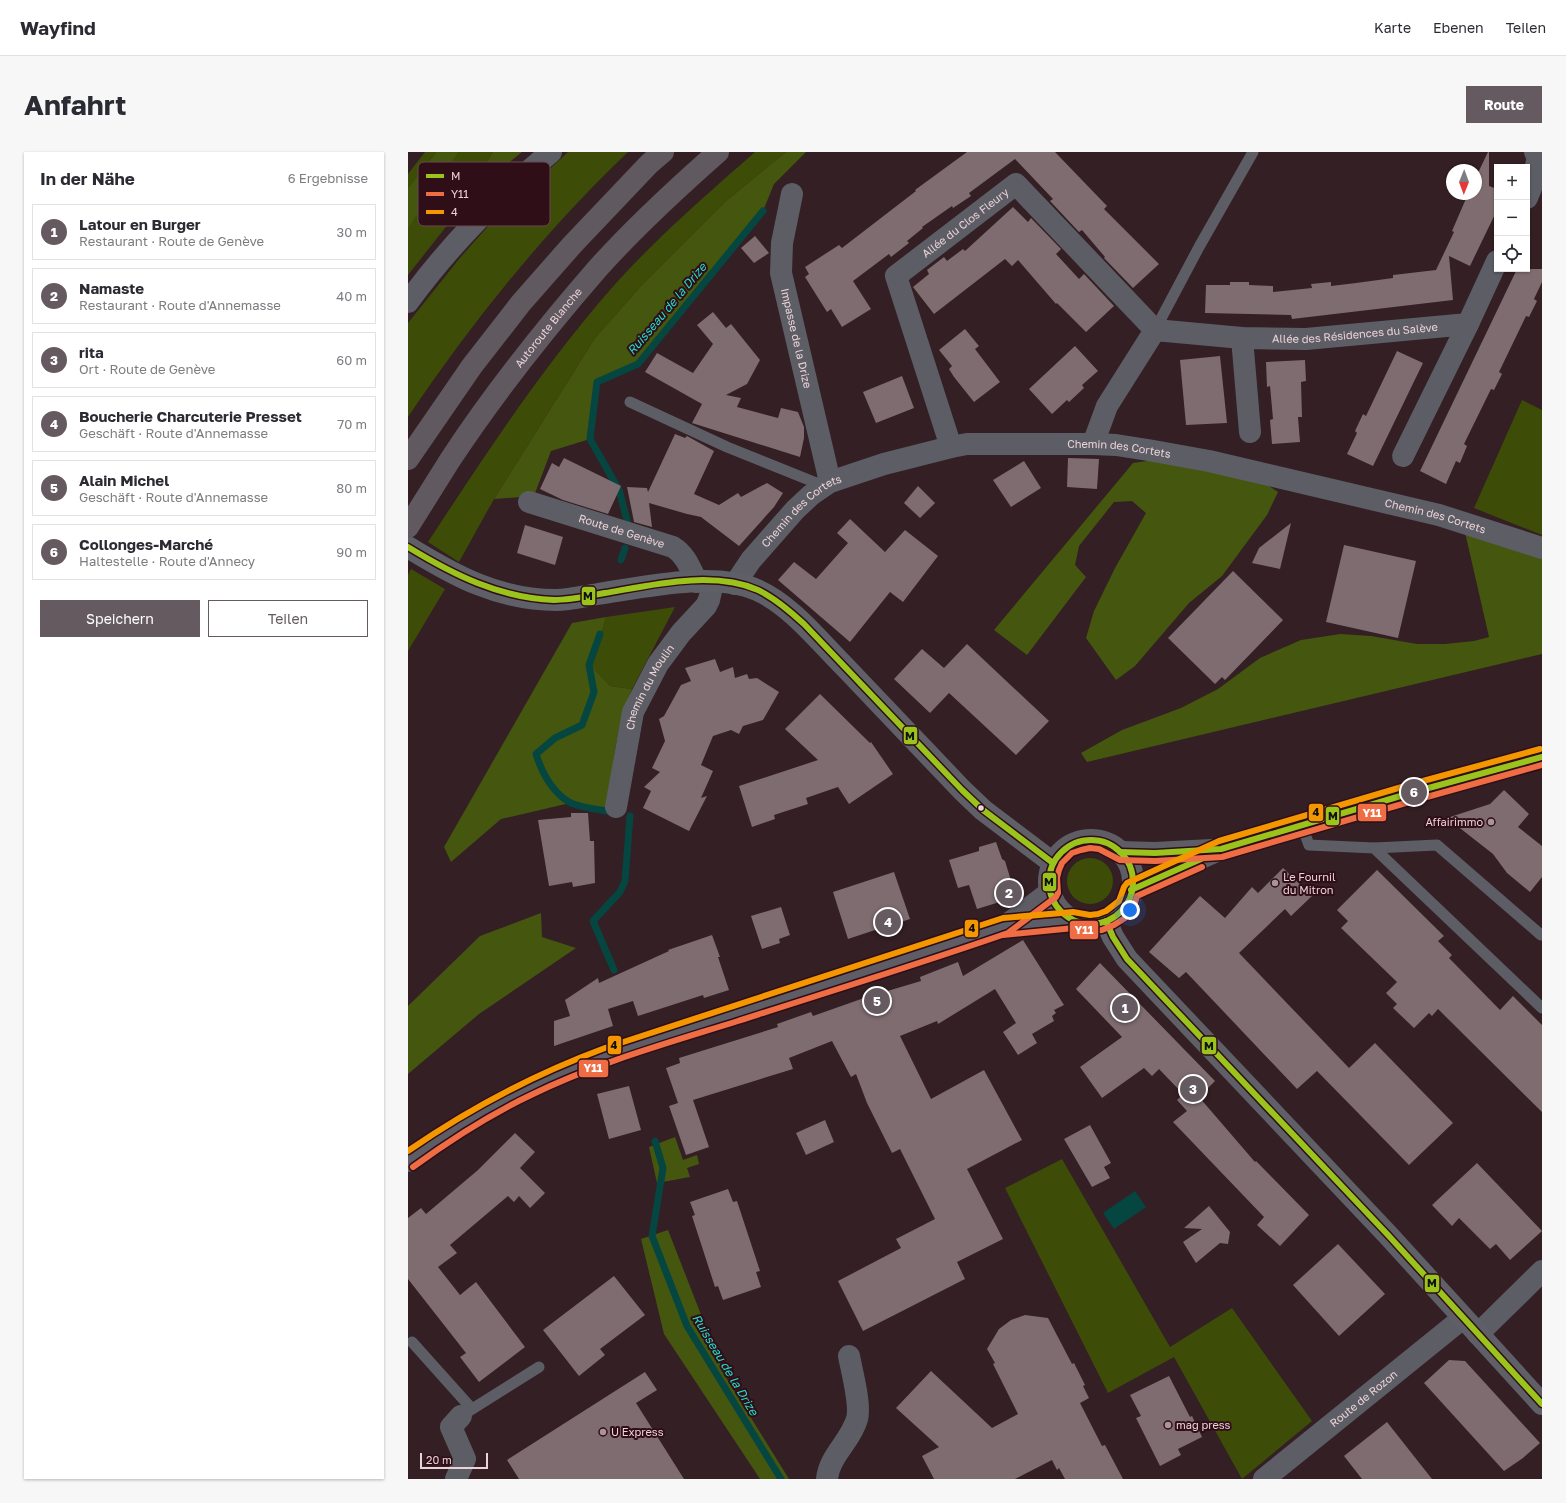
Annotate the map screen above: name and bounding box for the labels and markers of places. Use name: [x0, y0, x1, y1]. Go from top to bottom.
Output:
pin: 6: [1401, 777, 1427, 807]
unlabelled marker: [976, 803, 986, 813]
place label: Affairimmo: [1425, 815, 1483, 828]
marker: Affairimmo: [1486, 817, 1496, 827]
place label: Le Fournil du Mitron: [1283, 870, 1336, 896]
pin: 2: [996, 878, 1022, 908]
marker: Le Fournil du Mitron: [1270, 878, 1280, 888]
pin: 4: [875, 907, 901, 937]
pin: 5: [864, 986, 890, 1016]
pin: 1: [1112, 993, 1138, 1023]
pin: 3: [1180, 1074, 1206, 1104]
place label: mag press: [1176, 1418, 1231, 1431]
marker: mag press: [1163, 1420, 1173, 1430]
place label: U Express: [611, 1425, 664, 1438]
marker: U Express: [598, 1427, 608, 1437]

